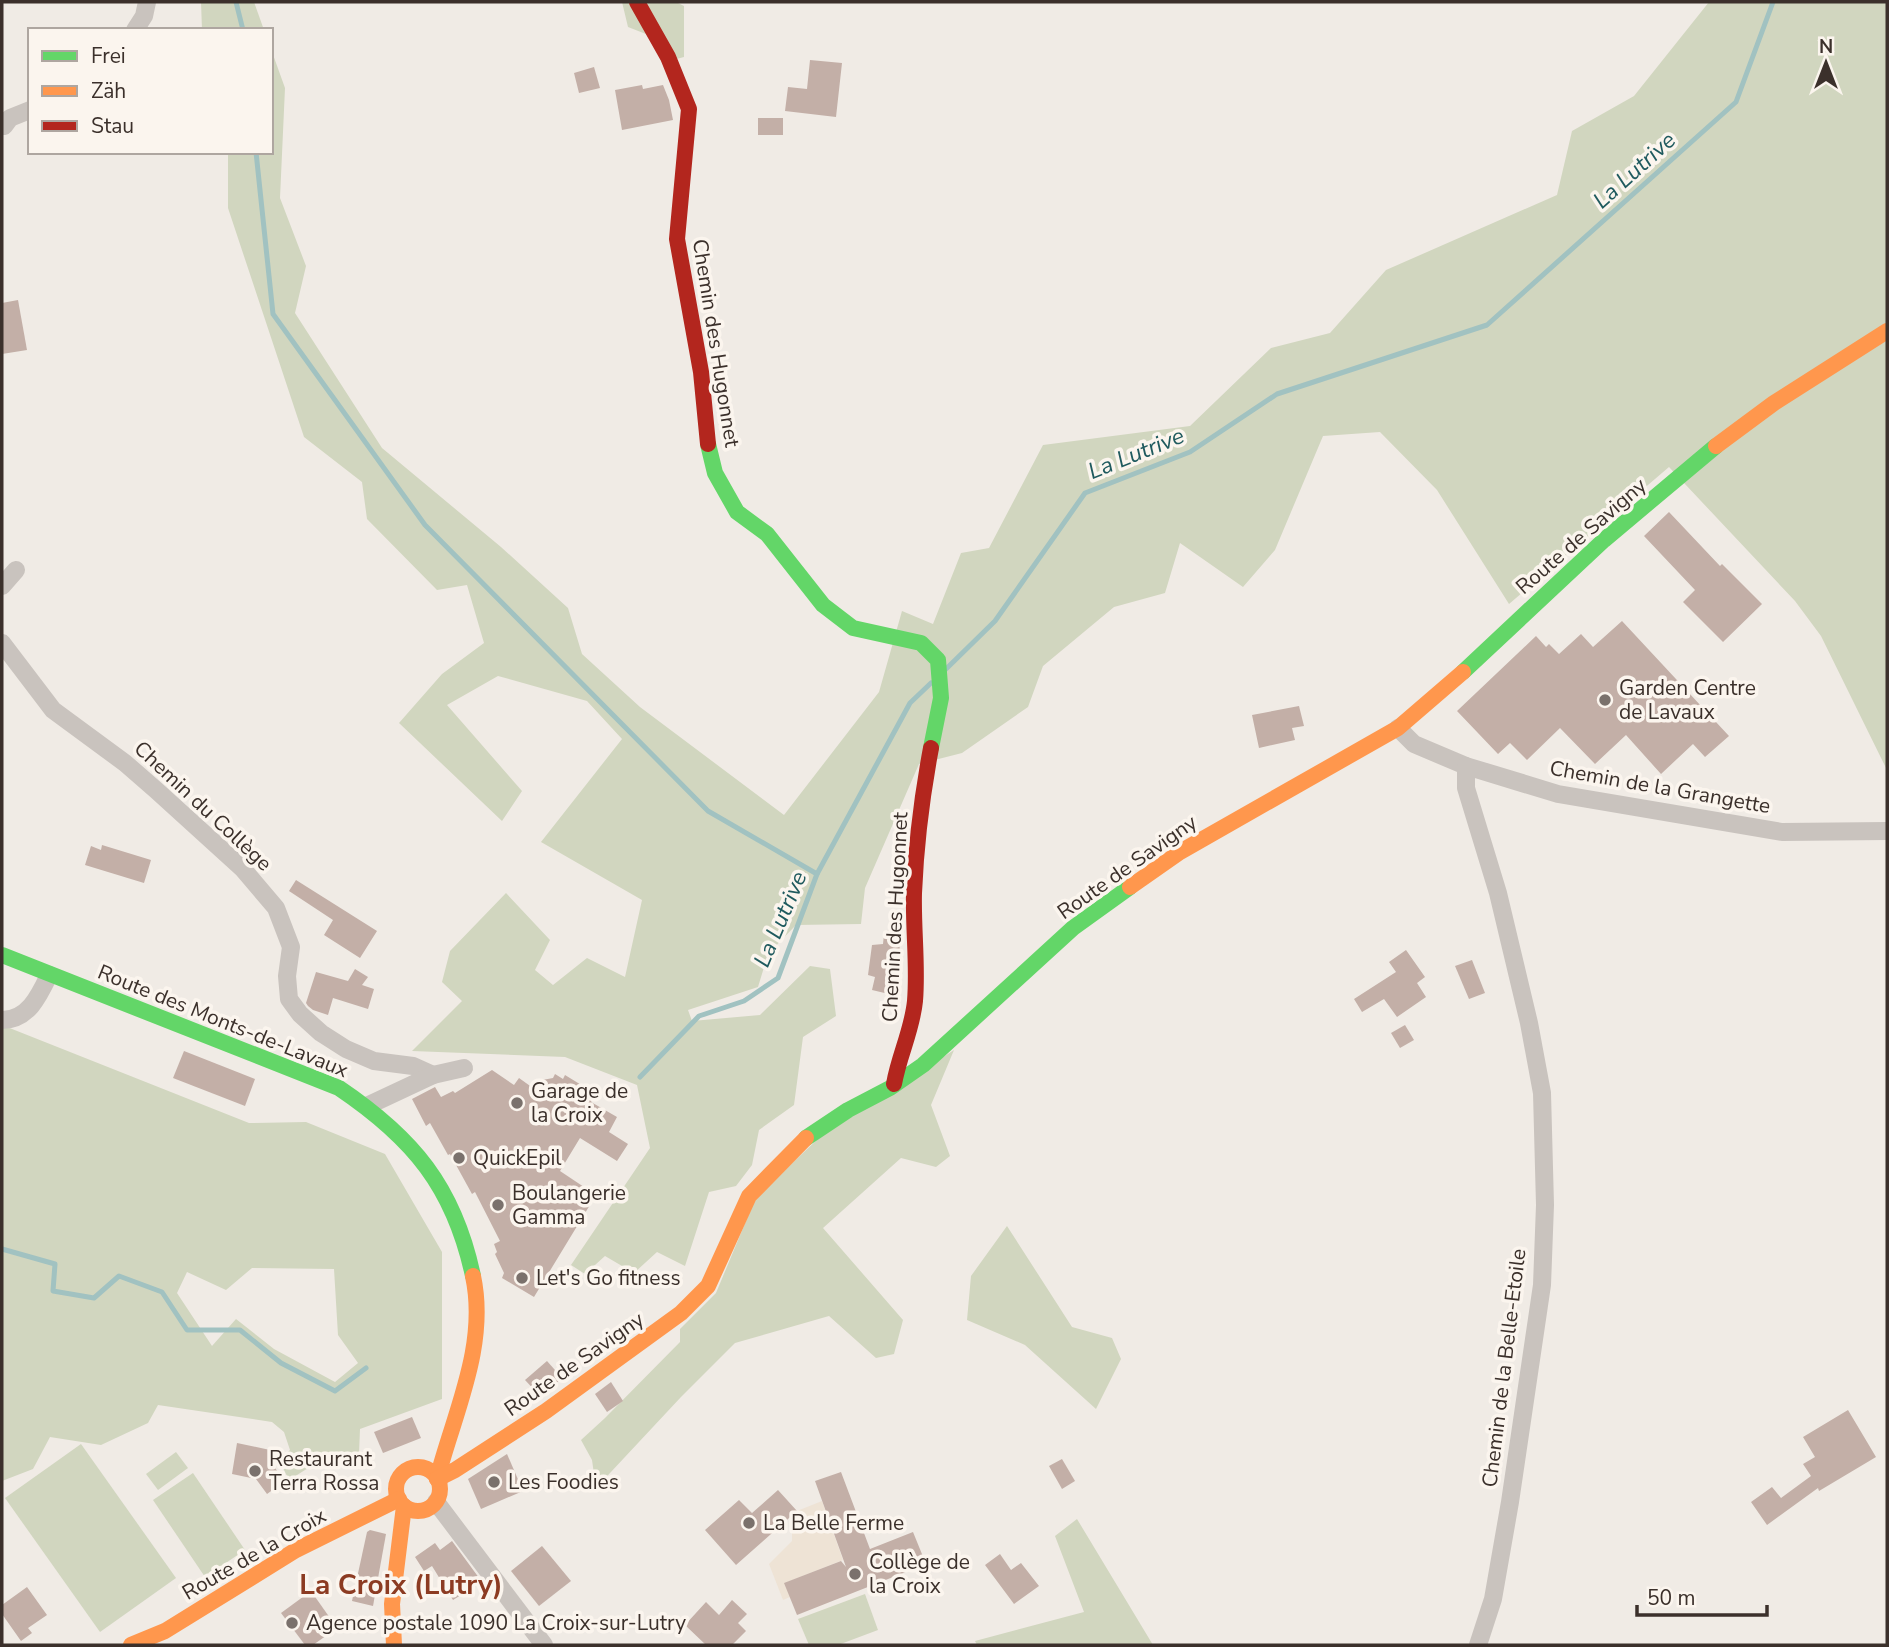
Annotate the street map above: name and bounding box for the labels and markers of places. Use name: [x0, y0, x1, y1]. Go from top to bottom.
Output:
place label: Garden Centre de Lavaux: [1619, 674, 1756, 726]
marker: Garden Centre de Lavaux: [1597, 692, 1613, 708]
place label: Garage de la Croix: [531, 1077, 628, 1129]
marker: Garage de la Croix: [509, 1095, 525, 1111]
place label: QuickEpil: [473, 1144, 562, 1172]
marker: QuickEpil: [451, 1150, 467, 1166]
place label: Boulangerie Gamma: [512, 1179, 626, 1231]
marker: Boulangerie Gamma: [490, 1197, 506, 1213]
place label: Let's Go fitness: [536, 1264, 681, 1292]
marker: Let's Go fitness: [514, 1270, 530, 1286]
place label: Restaurant Terra Rossa: [269, 1445, 379, 1497]
marker: Restaurant Terra Rossa: [247, 1463, 263, 1479]
place label: Les Foodies: [508, 1468, 619, 1496]
marker: Les Foodies: [486, 1474, 502, 1490]
place label: La Belle Ferme: [763, 1509, 904, 1537]
marker: La Belle Ferme: [741, 1515, 757, 1531]
place label: Collège de la Croix: [869, 1548, 970, 1600]
marker: Collège de la Croix: [847, 1566, 863, 1582]
place label: Agence postale 1090 La Croix-sur-Lutry: [306, 1609, 686, 1637]
marker: Agence postale 1090 La Croix-sur-Lutry: [284, 1615, 300, 1631]

